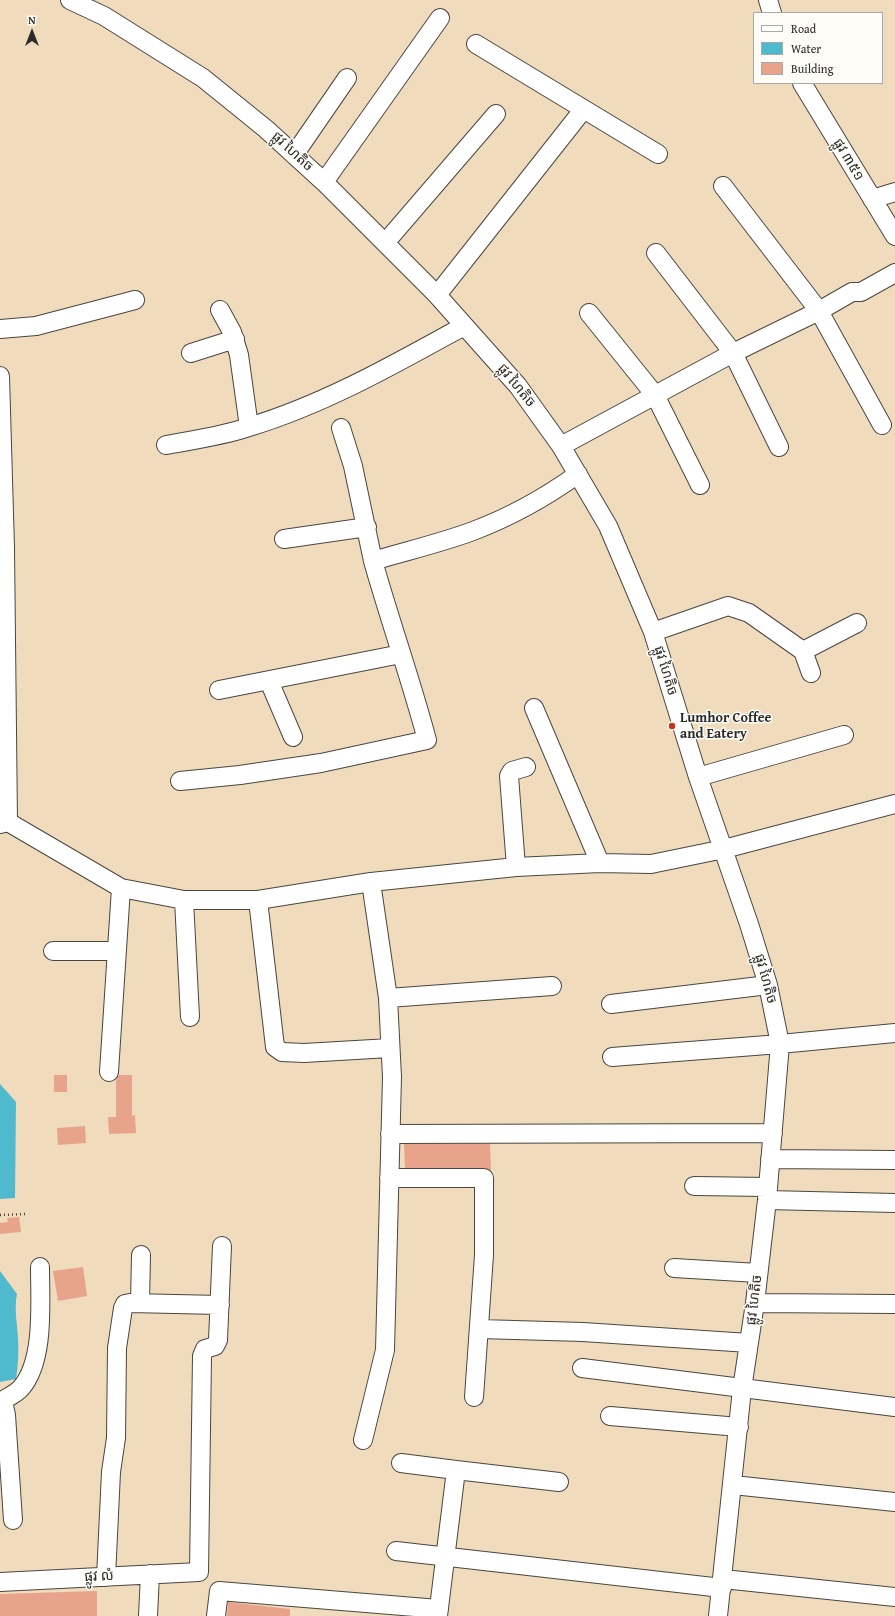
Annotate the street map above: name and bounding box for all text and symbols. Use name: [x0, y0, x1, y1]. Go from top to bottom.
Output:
north arrow: [12, 12, 52, 52]
text: N: [28, 12, 36, 28]
legend: [753, 12, 883, 84]
text: Road: [791, 20, 816, 37]
text: Water: [791, 40, 821, 57]
text: Building: [791, 60, 834, 77]
street label: ផ្លូវ ហៃតិច: [268, 128, 316, 176]
street label: ផ្លូវ ៣៥១: [829, 136, 867, 184]
street label: ផ្លូវ ហៃតិច: [493, 361, 539, 411]
street label: ផ្លូវ ហៃតិច: [650, 644, 680, 698]
place label: Lumhor Coffee and Eatery: [680, 710, 771, 742]
marker: Lumhor Coffee and Eatery: [667, 721, 677, 731]
street label: ផ្លូវ ហៃតិច: [750, 952, 780, 1006]
street label: ផ្លូវ ហៃតិច: [744, 1274, 766, 1326]
street label: ផ្លូវ លំ: [84, 1568, 114, 1586]

